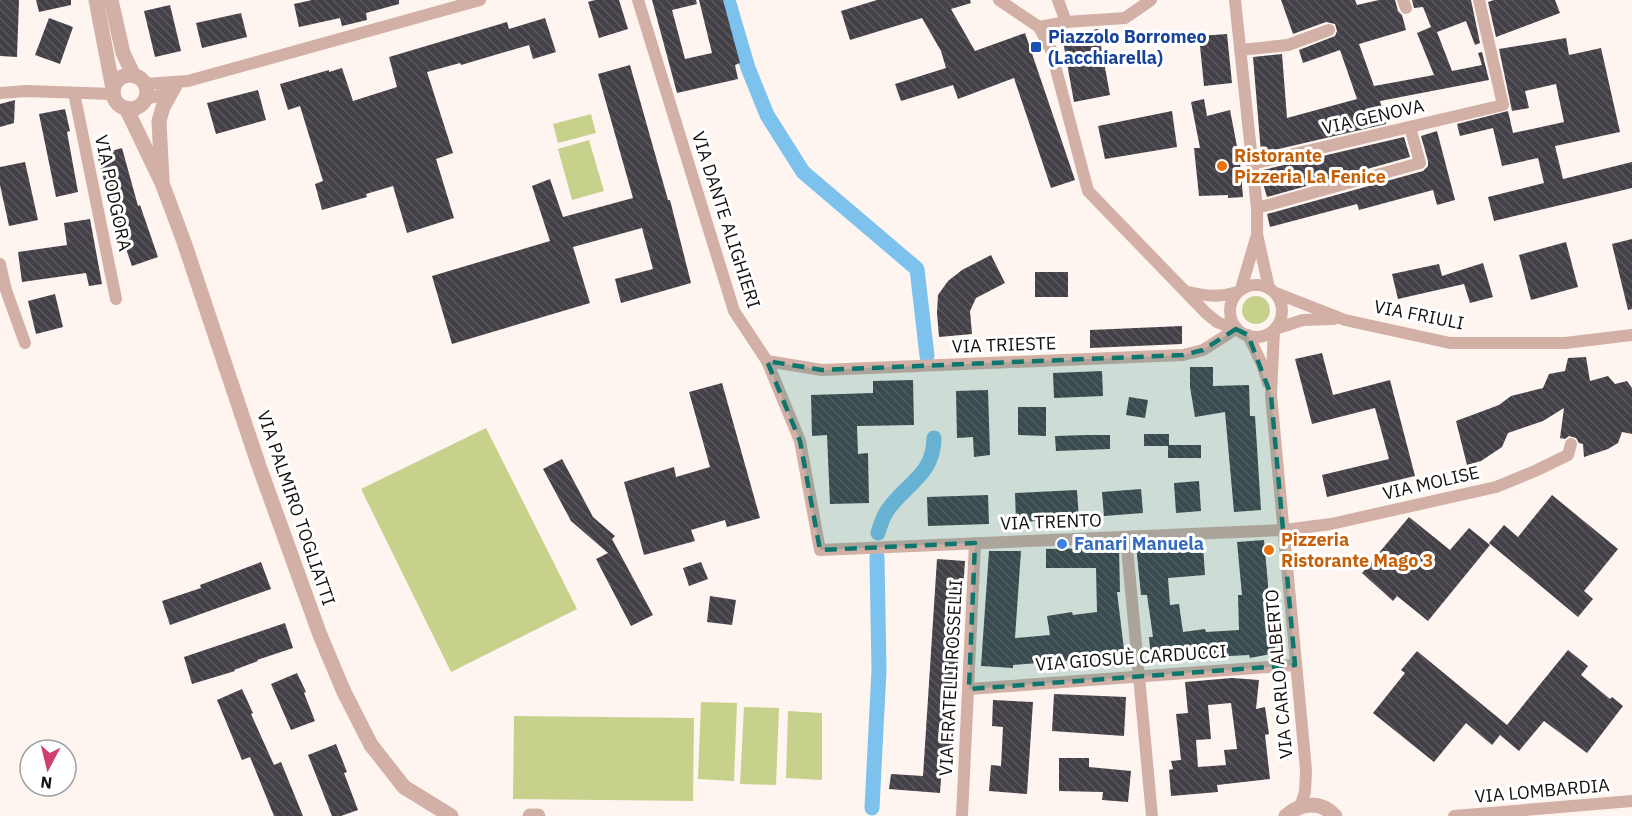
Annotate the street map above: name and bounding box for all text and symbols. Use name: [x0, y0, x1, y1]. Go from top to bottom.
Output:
place label: Piazzolo Borromeo (Lacchiarella): [1048, 25, 1207, 69]
marker: Piazzolo Borromeo (Lacchiarella): [1029, 40, 1043, 54]
street label: VIA GENOVA: [1320, 94, 1427, 139]
street label: VIA DANTE ALIGHIERI: [687, 129, 766, 311]
street label: VIA PODGORA: [90, 133, 137, 253]
place label: Ristorante Pizzeria La Fenice: [1234, 144, 1386, 188]
marker: Ristorante Pizzeria La Fenice: [1215, 159, 1229, 173]
street label: VIA FRIULI: [1372, 295, 1466, 334]
street label: VIA TRIESTE: [951, 331, 1057, 358]
street label: VIA PALMIRO TOGLIATTI: [252, 407, 341, 608]
street label: VIA MOLISE: [1380, 460, 1481, 505]
street label: VIA TRENTO: [1000, 508, 1102, 535]
place label: Pizzeria Ristorante Mago 3: [1281, 528, 1433, 572]
place label: Fanari Manuela: [1074, 532, 1204, 555]
marker: Fanari Manuela: [1055, 537, 1069, 551]
marker: Pizzeria Ristorante Mago 3: [1262, 543, 1276, 557]
street label: VIA FRATELLI ROSSELLI: [934, 579, 967, 777]
street label: VIA CARLO ALBERTO: [1260, 588, 1297, 760]
street label: VIA GIOSUÈ CARDUCCI: [1035, 639, 1227, 676]
north arrow: [18, 738, 78, 798]
text: N: [39, 772, 53, 794]
street label: VIA LOMBARDIA: [1474, 773, 1611, 808]

